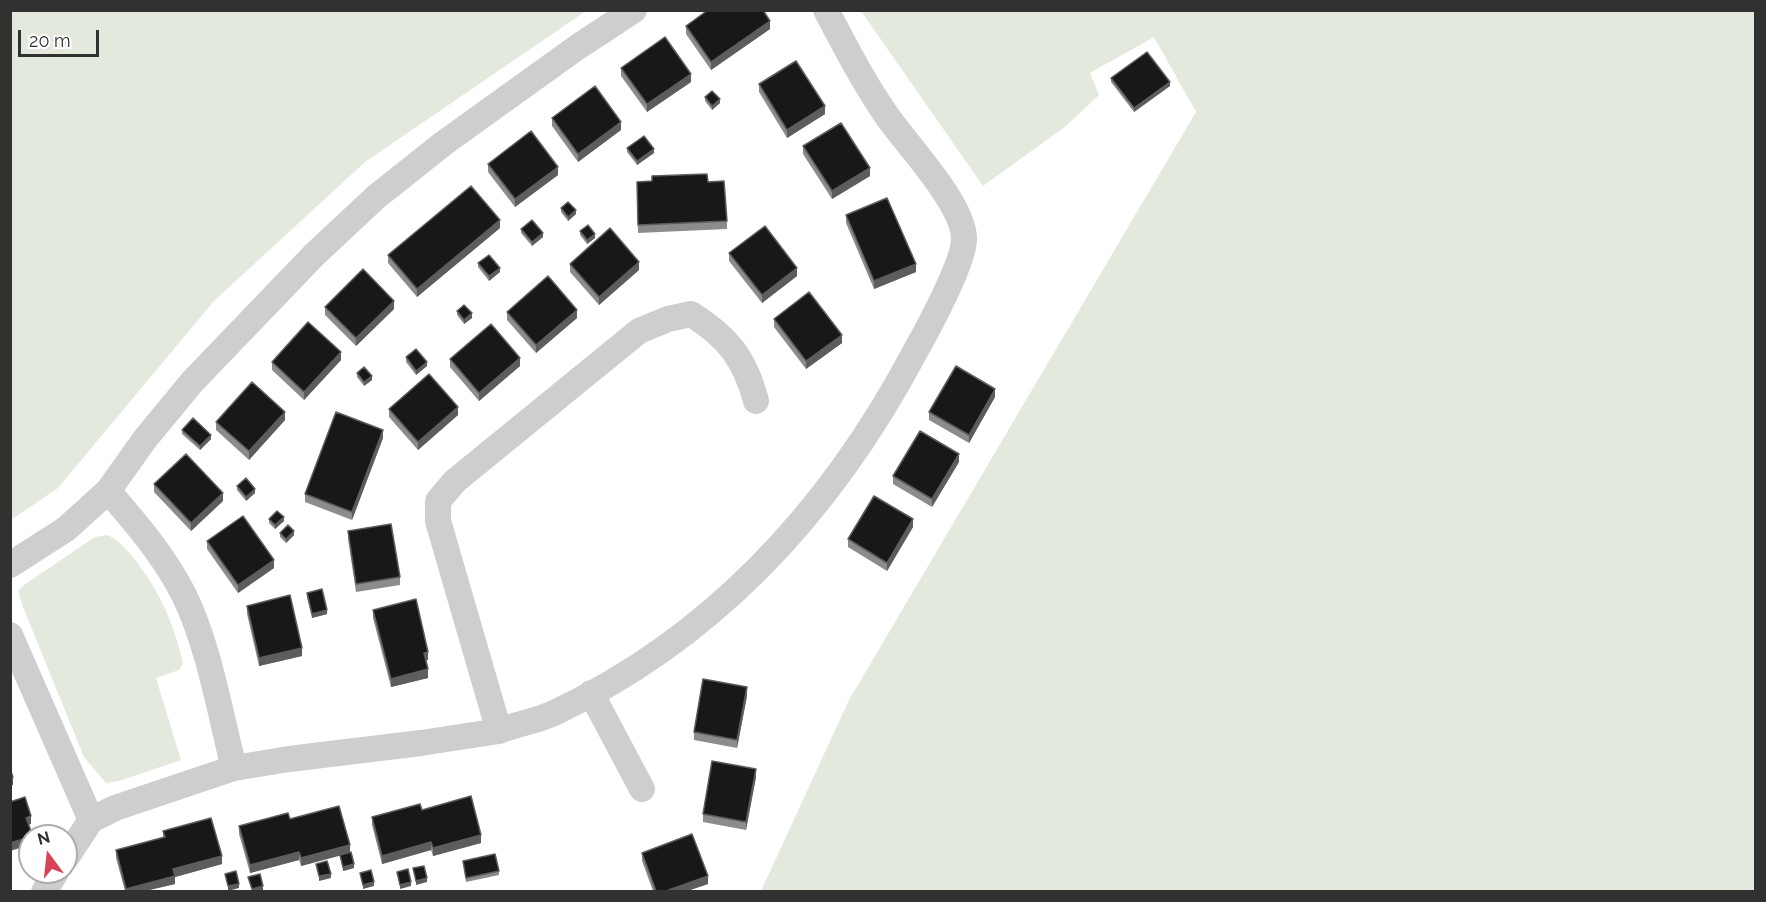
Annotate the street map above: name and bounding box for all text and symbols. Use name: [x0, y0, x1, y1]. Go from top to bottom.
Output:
scale bar: [21, 18, 102, 56]
text: 20 m: [29, 30, 71, 51]
north arrow: [18, 824, 78, 884]
text: N: [35, 827, 52, 849]

